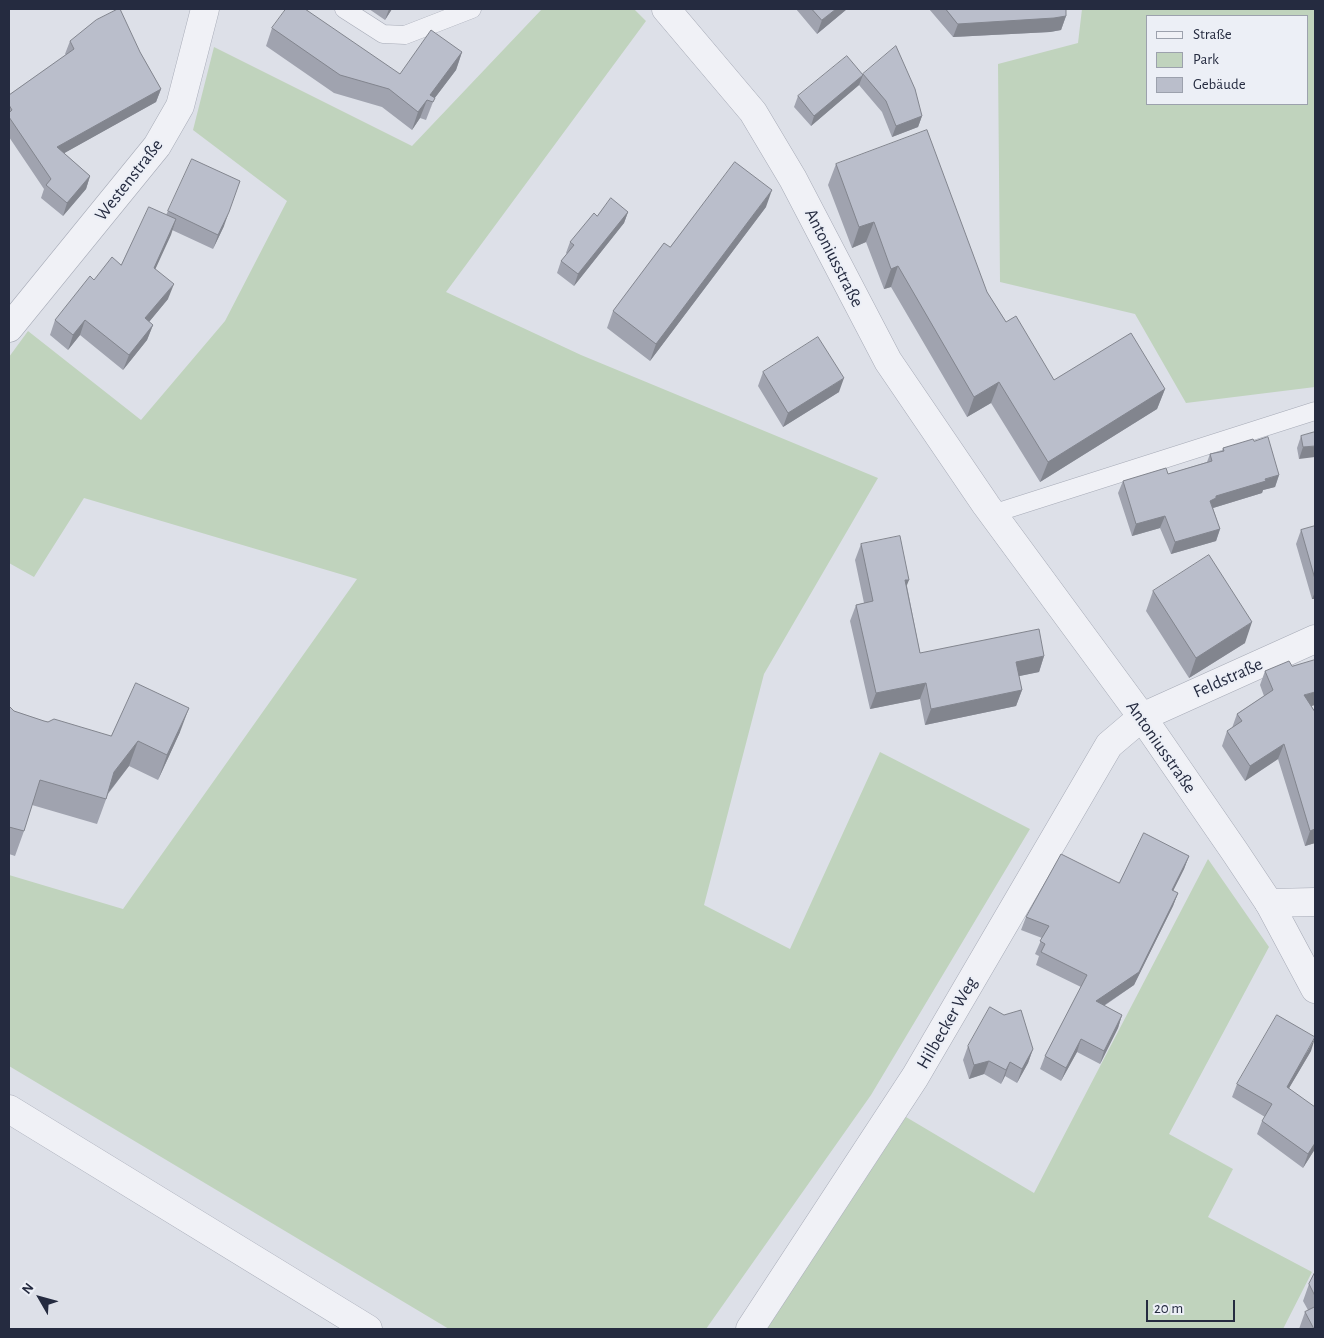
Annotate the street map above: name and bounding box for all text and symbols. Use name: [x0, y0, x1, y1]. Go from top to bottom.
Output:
legend: [1146, 15, 1309, 105]
text: Straße: [1193, 27, 1232, 42]
text: Park: [1193, 52, 1219, 67]
text: Gebäude: [1193, 77, 1246, 92]
street label: Westenstraße: [90, 135, 168, 225]
street label: Antoniusstraße: [800, 205, 868, 311]
street label: Feldstraße: [1190, 653, 1266, 703]
street label: Antoniusstraße: [1121, 697, 1201, 797]
street label: Hilbecker Weg: [912, 973, 982, 1073]
north arrow: [15, 1273, 65, 1323]
text: N: [20, 1281, 37, 1297]
scale bar: [1149, 1290, 1238, 1322]
text: 20 m: [1154, 1301, 1183, 1316]

